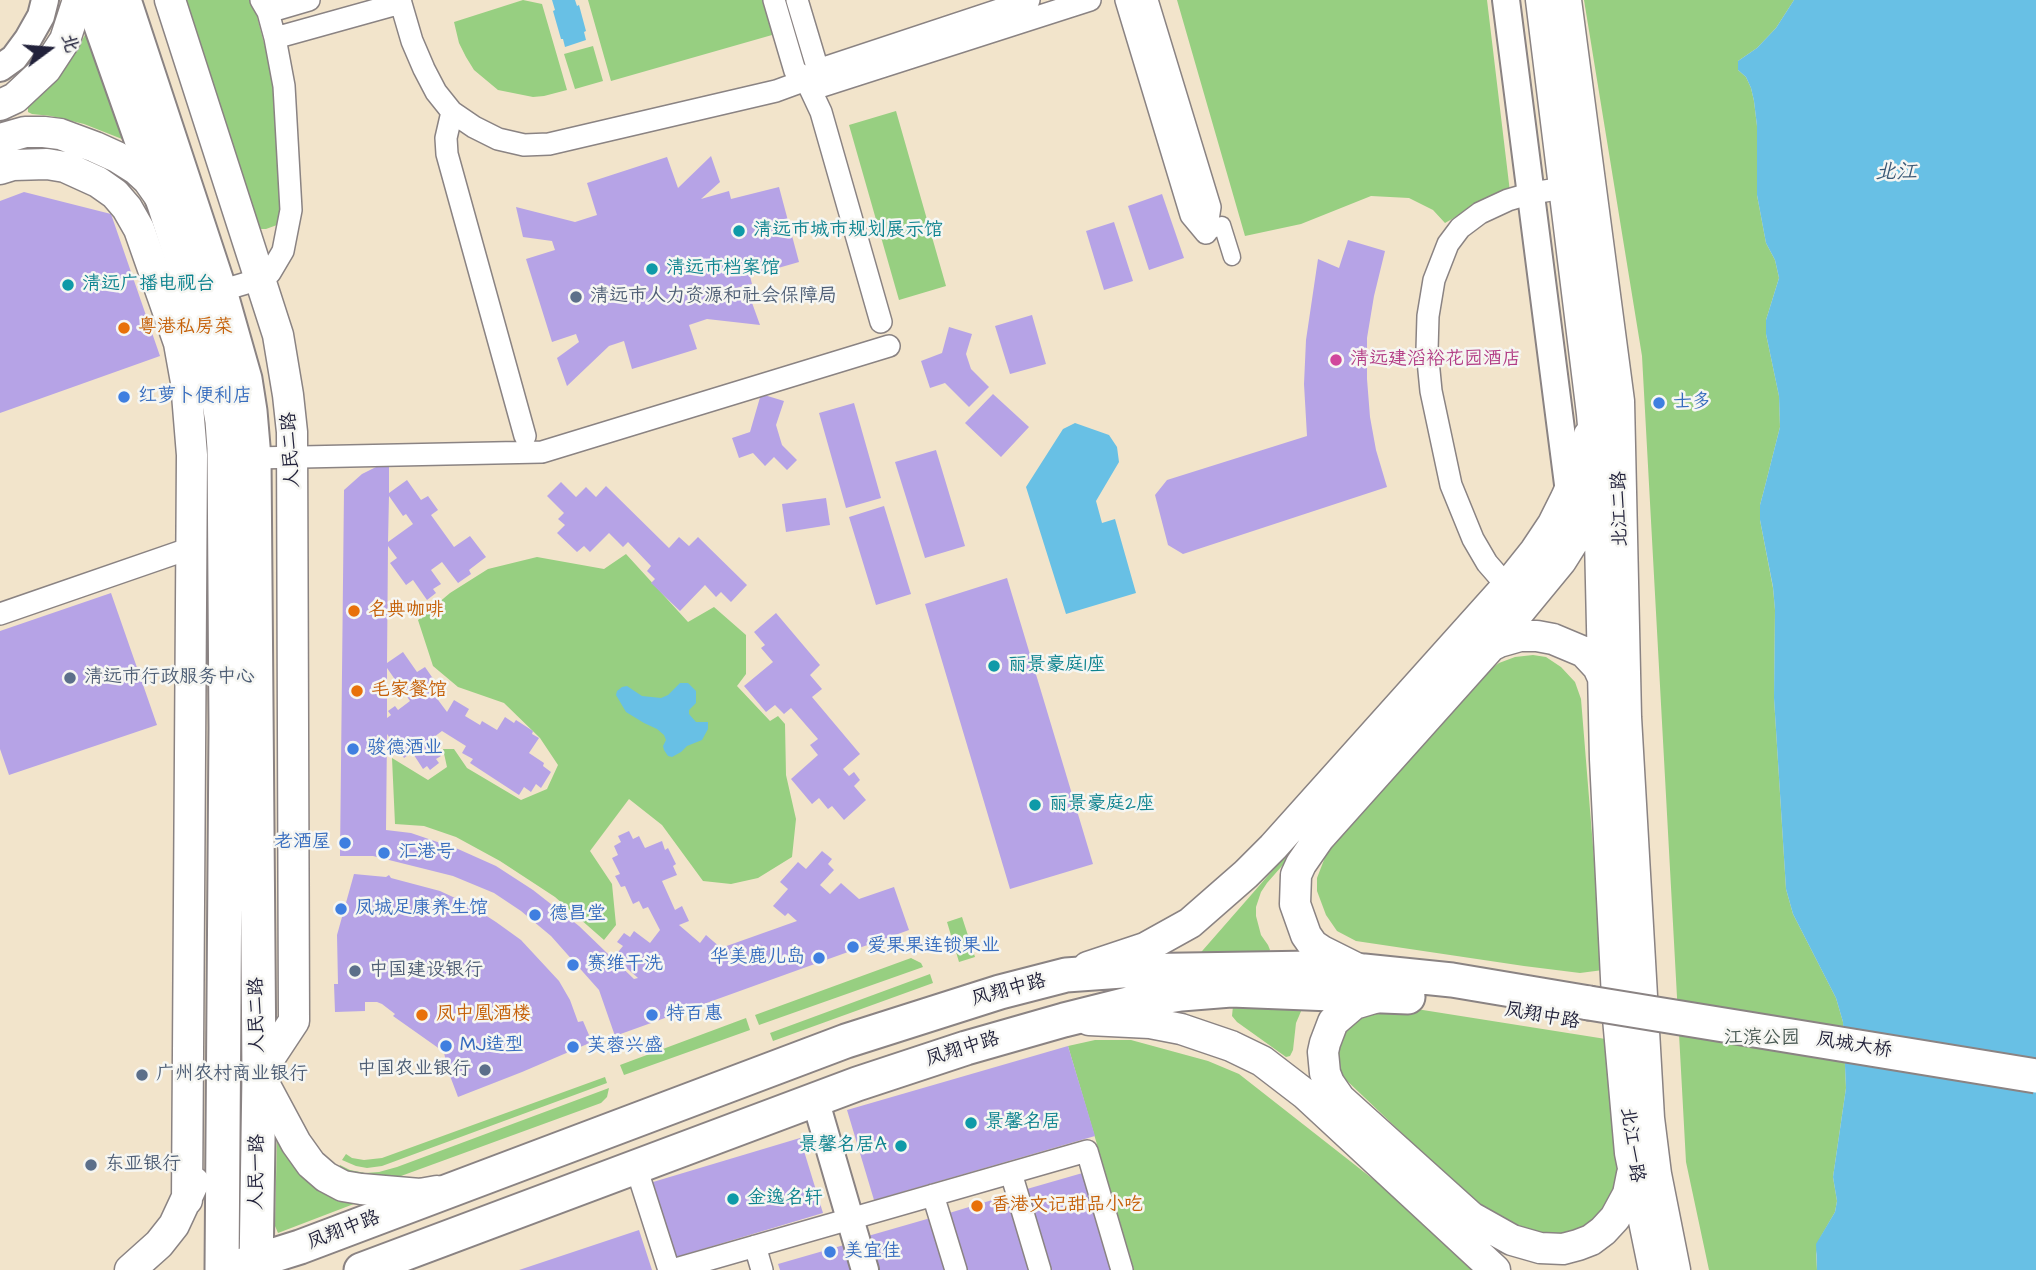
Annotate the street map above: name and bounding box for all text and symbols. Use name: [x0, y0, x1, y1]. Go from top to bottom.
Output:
north arrow: [14, 14, 84, 84]
text: 北: [54, 30, 85, 56]
water label: 北江: [1875, 161, 1917, 187]
place label: 清远市城市规划展示馆: [753, 220, 943, 242]
marker: 清远市城市规划展示馆: [731, 223, 747, 239]
place label: 清远市档案馆: [666, 258, 780, 280]
marker: 清远市档案馆: [644, 261, 660, 277]
place label: 清远广播电视台: [82, 274, 215, 296]
marker: 清远广播电视台: [60, 277, 76, 293]
place label: 清远市人力资源和社会保障局: [590, 286, 837, 308]
marker: 清远市人力资源和社会保障局: [568, 289, 584, 305]
place label: 粤港私房菜: [138, 317, 233, 339]
marker: 粤港私房菜: [116, 320, 132, 336]
place label: 清远建滔裕花园酒店: [1350, 349, 1521, 371]
marker: 清远建滔裕花园酒店: [1328, 352, 1344, 368]
place label: 红萝卜便利店: [138, 386, 252, 408]
marker: 红萝卜便利店: [116, 389, 132, 405]
place label: 士多: [1673, 392, 1711, 414]
marker: 士多: [1651, 395, 1667, 411]
street label: 人民二路: [279, 411, 305, 489]
street label: 北江二路: [1609, 471, 1633, 547]
place label: 名典咖啡: [368, 600, 444, 622]
marker: 名典咖啡: [346, 603, 362, 619]
place label: 丽景豪庭1座: [1008, 655, 1105, 677]
marker: 丽景豪庭1座: [986, 658, 1002, 674]
place label: 清远市行政服务中心: [84, 667, 255, 689]
marker: 清远市行政服务中心: [62, 670, 78, 686]
place label: 毛家餐馆: [371, 680, 447, 702]
marker: 毛家餐馆: [349, 683, 365, 699]
place label: 骏德酒业: [367, 738, 443, 760]
marker: 骏德酒业: [345, 741, 361, 757]
place label: 丽景豪庭2座: [1049, 794, 1155, 816]
marker: 丽景豪庭2座: [1027, 797, 1043, 813]
place label: 老酒屋: [274, 832, 331, 854]
marker: 老酒屋: [337, 835, 353, 851]
place label: 汇港号: [398, 842, 455, 864]
marker: 汇港号: [376, 845, 392, 861]
place label: 凤城足康养生馆: [355, 898, 488, 920]
marker: 凤城足康养生馆: [333, 901, 349, 917]
place label: 德昌堂: [549, 904, 606, 926]
marker: 德昌堂: [527, 907, 543, 923]
place label: 爱果果连锁果业: [867, 936, 1000, 958]
marker: 爱果果连锁果业: [845, 939, 861, 955]
place label: 华美鹿儿岛: [710, 947, 805, 969]
marker: 华美鹿儿岛: [811, 950, 827, 966]
place label: 赛维干洗: [587, 954, 663, 976]
marker: 赛维干洗: [565, 957, 581, 973]
place label: 中国建设银行: [369, 960, 483, 982]
marker: 中国建设银行: [347, 963, 363, 979]
street label: 风翔中路: [969, 970, 1049, 1012]
street label: 人民二路: [246, 977, 270, 1053]
street label: 凤翔中路: [1503, 999, 1581, 1035]
place label: 凤中凰酒楼: [436, 1004, 531, 1026]
place label: 特百惠: [666, 1004, 723, 1026]
marker: 凤中凰酒楼: [414, 1007, 430, 1023]
marker: 特百惠: [644, 1007, 660, 1023]
street label: 凤翔中路: [923, 1028, 1003, 1072]
park label: 江滨公园: [1724, 1028, 1800, 1050]
street label: 凤城大桥: [1815, 1029, 1893, 1063]
place label: MJ造型: [460, 1035, 524, 1057]
place label: 芙蓉兴盛: [587, 1036, 663, 1058]
marker: MJ造型: [438, 1038, 454, 1054]
marker: 芙蓉兴盛: [565, 1039, 581, 1055]
place label: 中国农业银行: [357, 1059, 471, 1081]
marker: 中国农业银行: [477, 1062, 493, 1078]
place label: 广州农村商业银行: [156, 1064, 308, 1086]
marker: 广州农村商业银行: [134, 1067, 150, 1083]
street label: 北江一路: [1614, 1106, 1648, 1184]
place label: 景馨名居: [985, 1112, 1061, 1134]
marker: 景馨名居: [963, 1115, 979, 1131]
street label: 人民一路: [246, 1134, 270, 1210]
place label: 景馨名居A: [799, 1135, 887, 1157]
marker: 景馨名居A: [893, 1138, 909, 1154]
place label: 东亚银行: [105, 1154, 181, 1176]
marker: 东亚银行: [83, 1157, 99, 1173]
place label: 金逸名轩: [747, 1188, 823, 1210]
marker: 金逸名轩: [725, 1191, 741, 1207]
place label: 香港文记甜品小吃: [991, 1195, 1143, 1217]
marker: 香港文记甜品小吃: [969, 1198, 985, 1214]
street label: 凤翔中路: [304, 1207, 384, 1255]
place label: 美宜佳: [844, 1241, 901, 1263]
marker: 美宜佳: [822, 1244, 838, 1260]

